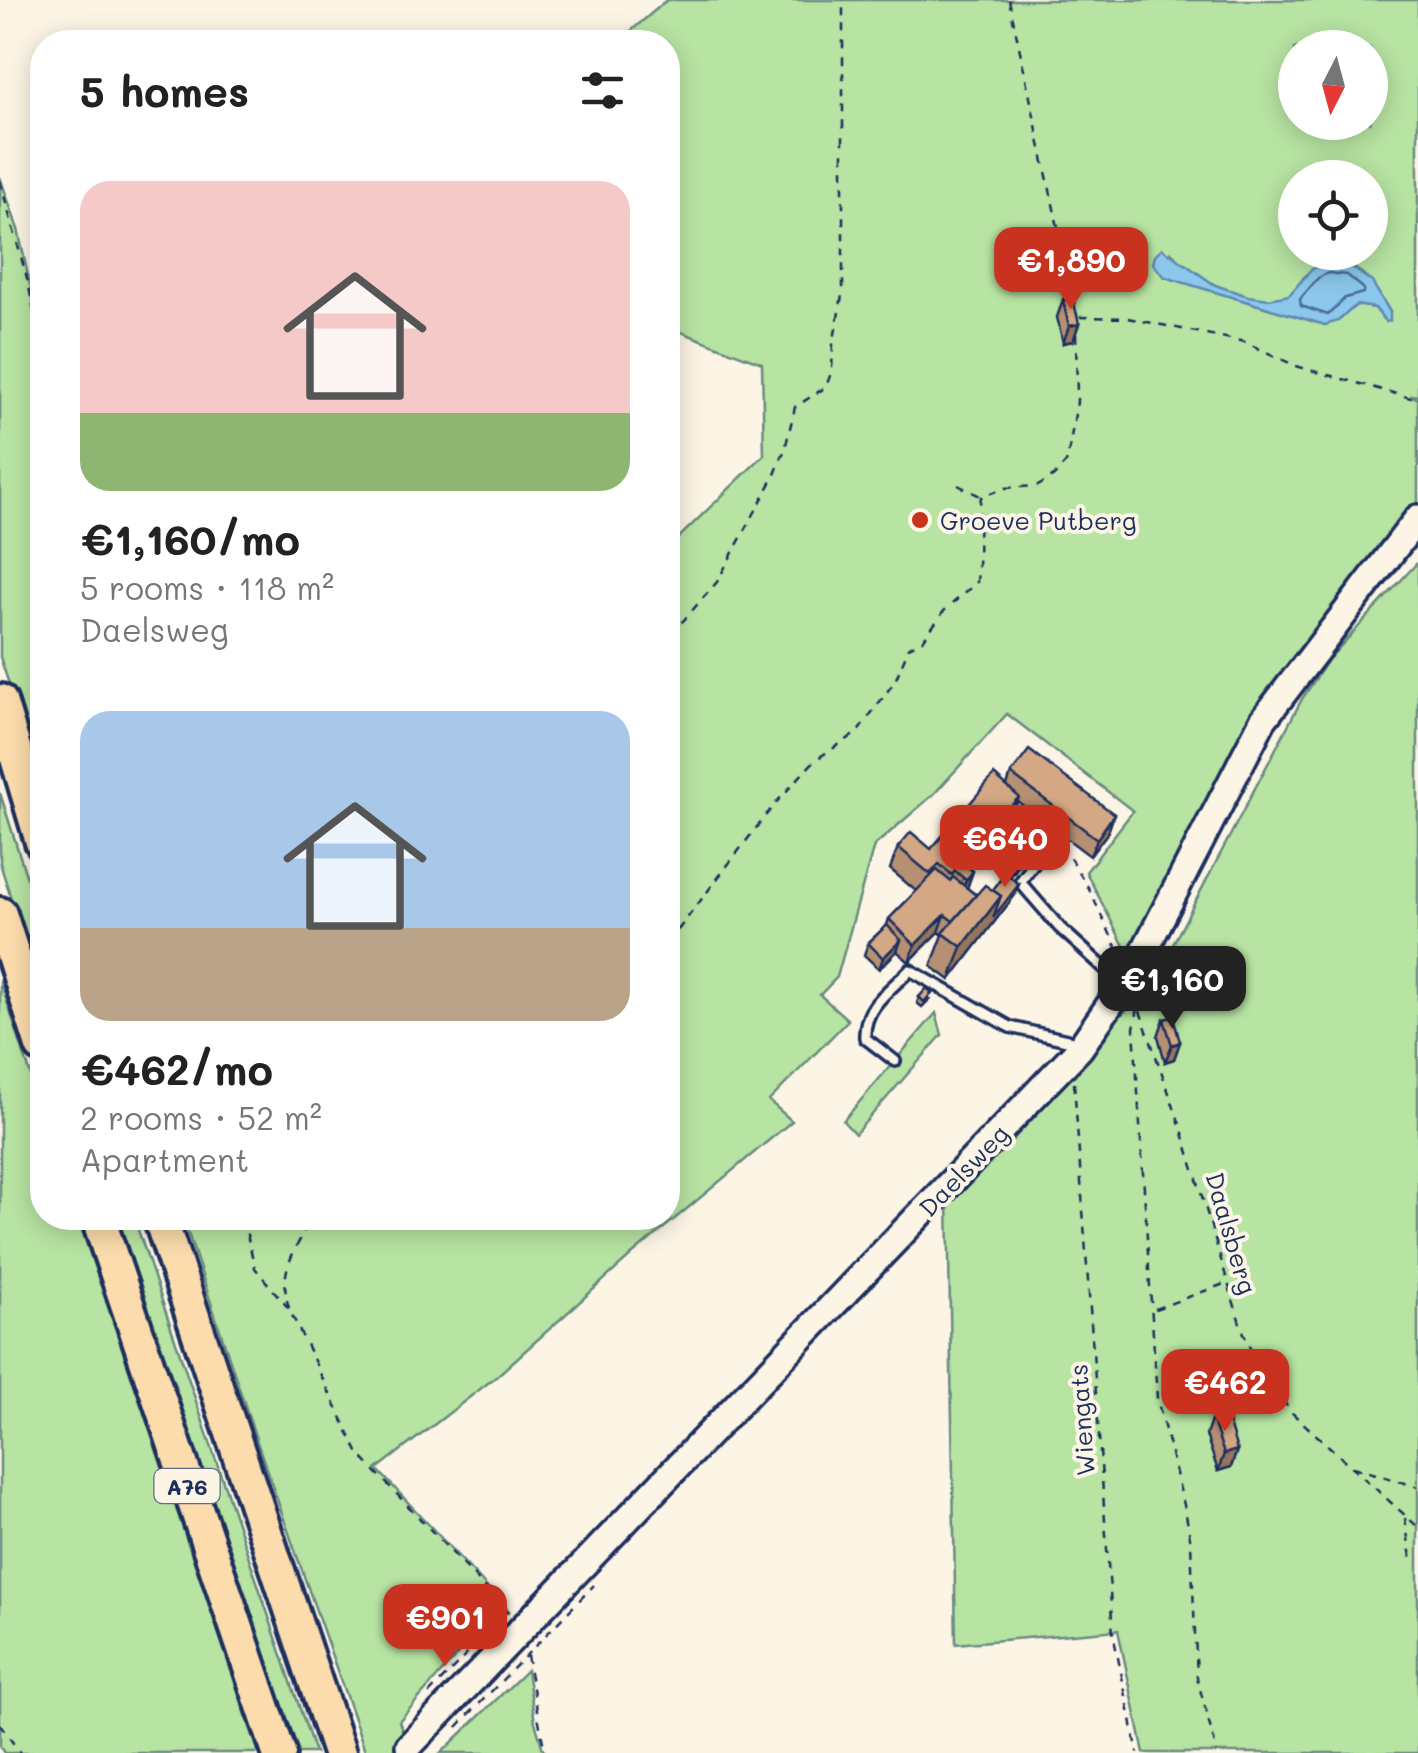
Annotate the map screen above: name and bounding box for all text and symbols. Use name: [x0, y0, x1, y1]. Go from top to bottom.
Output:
north arrow: [1278, 30, 1388, 140]
map controls: [1278, 30, 1388, 270]
text: 5 homes: [80, 63, 249, 118]
icon: filters: [575, 63, 630, 118]
button: locate: [1278, 160, 1388, 270]
pin: €1,890: [990, 227, 1152, 312]
text: €1,890: [1016, 238, 1126, 280]
icon: home: [265, 246, 445, 426]
place label: Groeve Putberg: [940, 504, 1136, 536]
marker: Groeve Putberg: [909, 509, 931, 531]
text: €1,160/mo: [80, 511, 300, 566]
text: 5 rooms · 118 m²: [80, 566, 334, 608]
text: Daelsweg: [80, 608, 229, 650]
icon: home: [265, 776, 445, 956]
pin: €640: [946, 805, 1064, 890]
text: €640: [962, 816, 1048, 858]
pin: €1,160: [1091, 946, 1253, 1031]
text: €1,160: [1120, 957, 1224, 999]
text: €462/mo: [80, 1041, 273, 1096]
text: 2 rooms · 52 m²: [80, 1096, 322, 1138]
street label: Daelsweg: [911, 1117, 1015, 1223]
text: Apartment: [80, 1138, 249, 1180]
street label: Daalsberg: [1199, 1168, 1265, 1298]
pin: €462: [1166, 1349, 1284, 1434]
text: €462: [1183, 1360, 1267, 1402]
street label: Wiengats: [1061, 1363, 1101, 1477]
road number: A76: [154, 1469, 220, 1503]
pin: €901: [386, 1584, 504, 1669]
text: €901: [405, 1595, 485, 1637]

